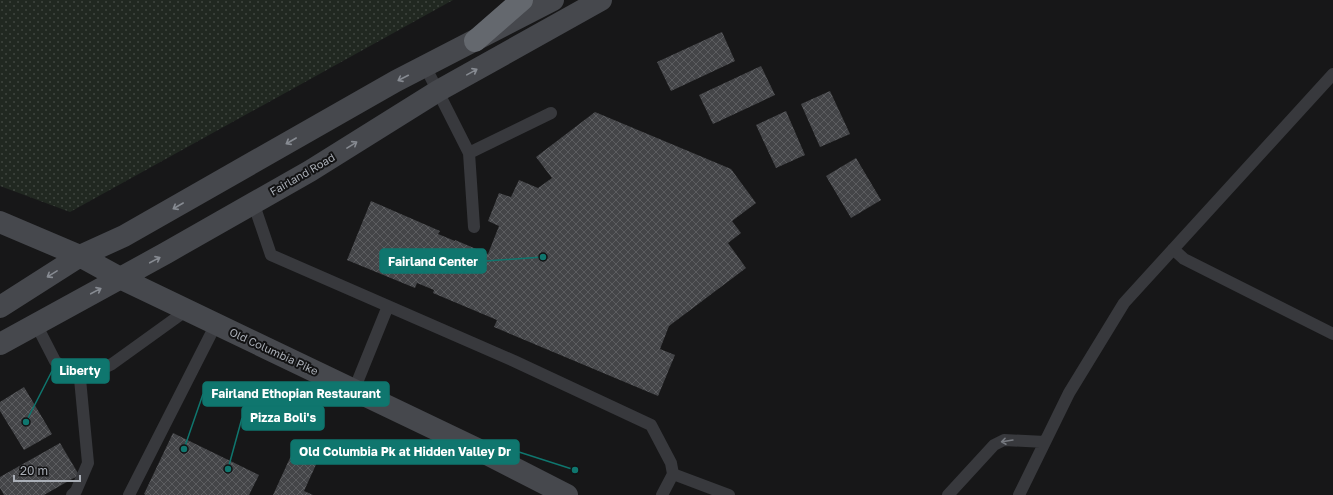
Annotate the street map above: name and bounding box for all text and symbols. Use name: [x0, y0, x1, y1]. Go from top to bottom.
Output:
one-way arrow: [466, 67, 478, 75]
one-way arrow: [397, 74, 409, 82]
one-way arrow: [285, 137, 297, 145]
one-way arrow: [346, 140, 357, 149]
street label: Fairland Road: [267, 150, 337, 198]
one-way arrow: [172, 203, 184, 211]
callout: Fairland Center: [380, 249, 486, 273]
text: Fairland Center: [388, 254, 478, 269]
one-way arrow: [148, 255, 160, 263]
one-way arrow: [46, 270, 57, 278]
one-way arrow: [89, 287, 101, 294]
street label: Old Columbia Pike: [228, 325, 320, 377]
callout: Liberty: [52, 359, 109, 383]
text: Liberty: [59, 363, 102, 378]
callout: Fairland Ethopian Restaurant: [203, 382, 389, 406]
text: Fairland Ethopian Restaurant: [211, 386, 381, 401]
callout: Pizza Boli's: [242, 406, 324, 430]
text: Pizza Boli's: [250, 410, 316, 425]
one-way arrow: [1000, 437, 1013, 445]
callout: Old Columbia Pk at Hidden Valley Dr: [291, 440, 519, 464]
text: Old Columbia Pk at Hidden Valley Dr: [299, 444, 511, 459]
scale bar: [14, 457, 80, 483]
text: 20 m: [20, 463, 48, 478]

